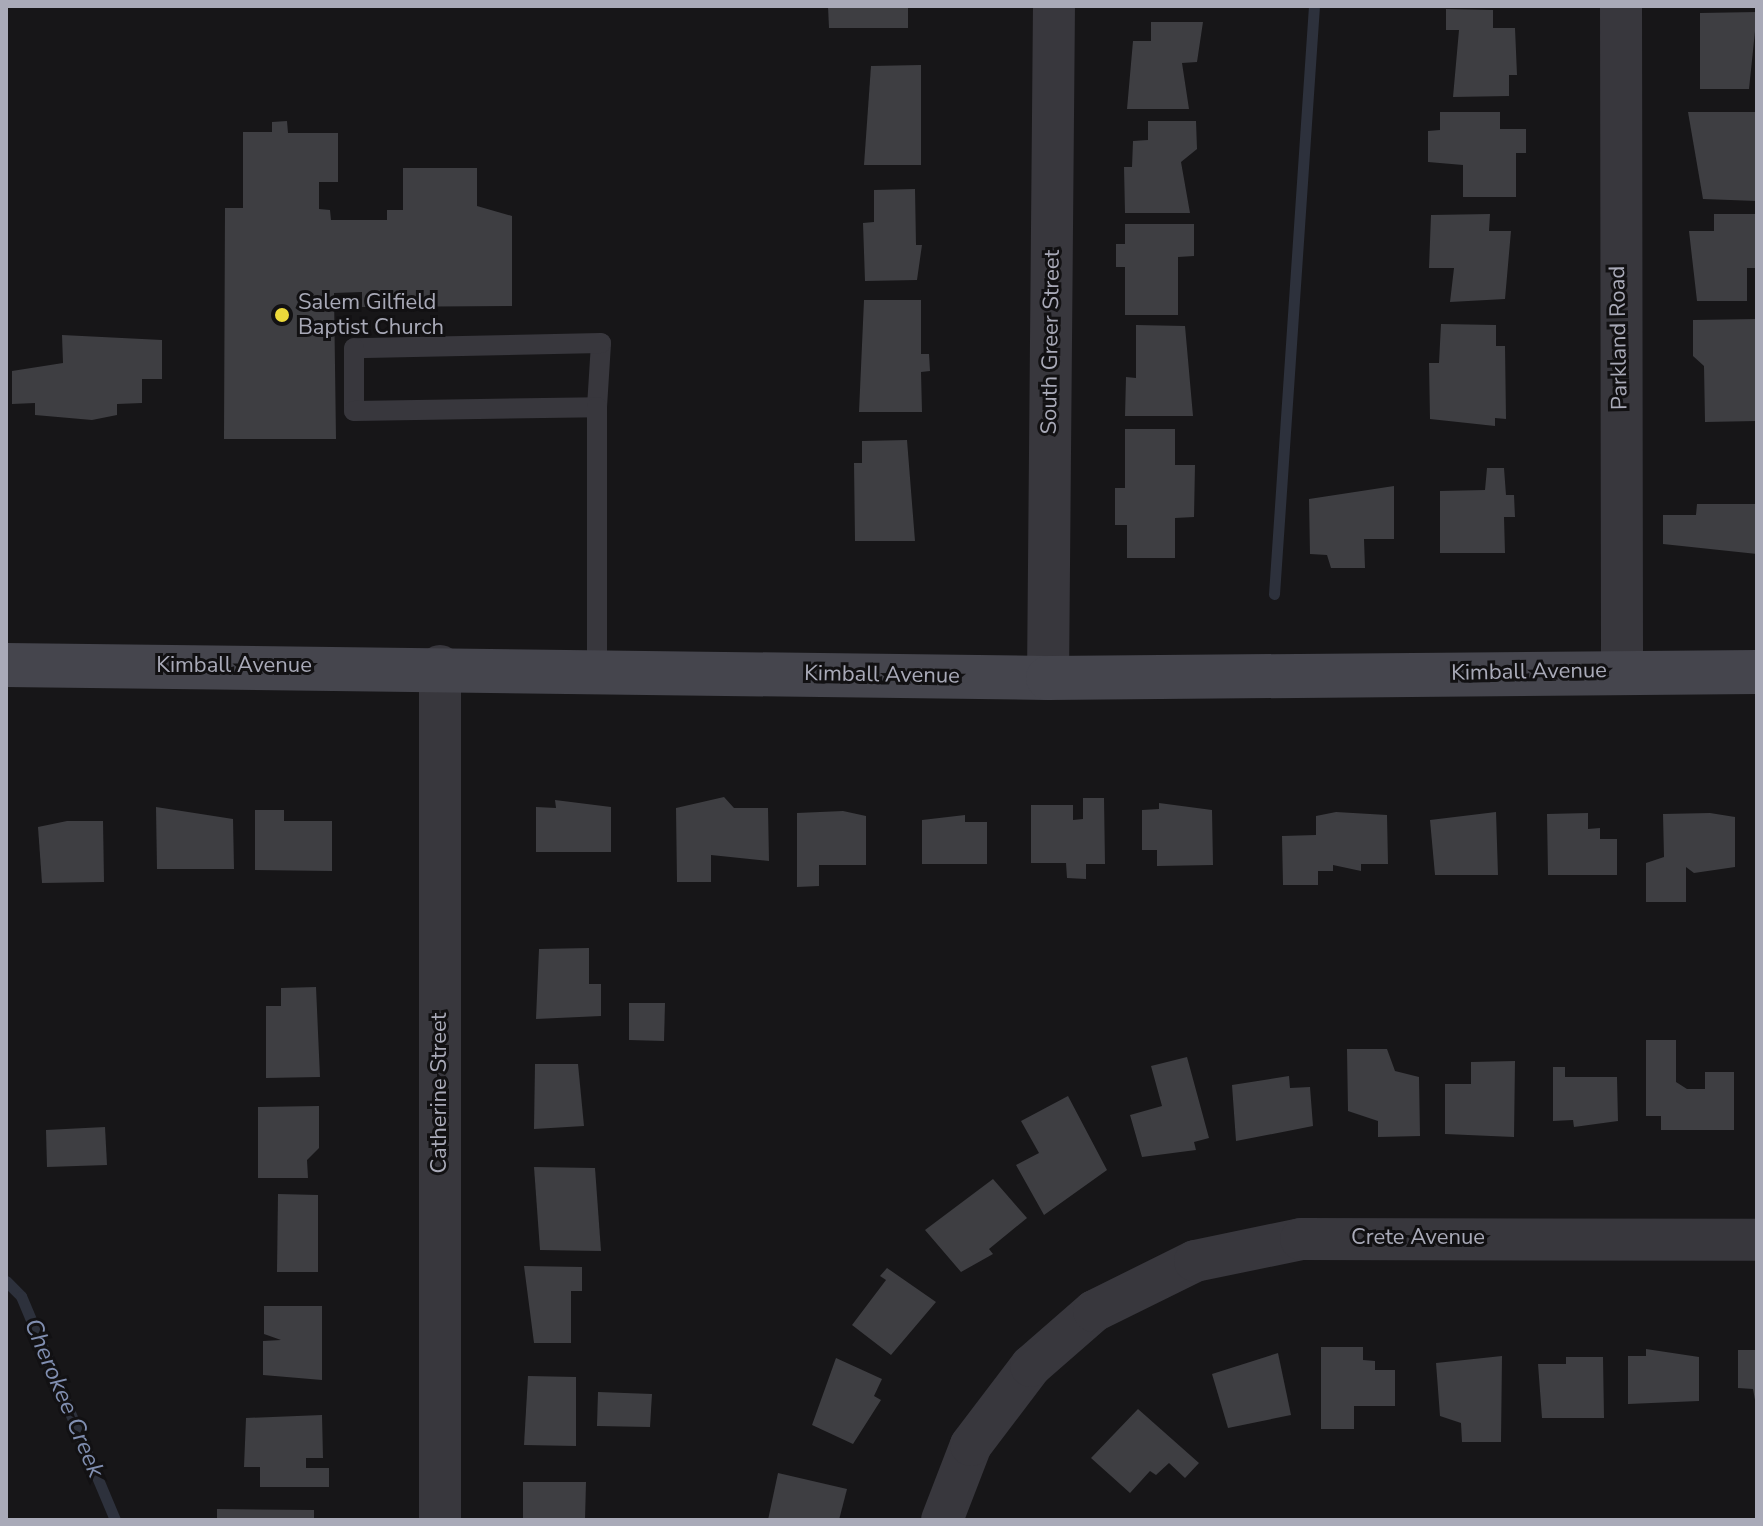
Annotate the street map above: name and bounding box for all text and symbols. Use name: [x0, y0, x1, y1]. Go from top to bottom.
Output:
street label: South Greer Street: [1036, 249, 1066, 435]
street label: Parkland Road: [1605, 266, 1633, 410]
place label: Salem Gilfield Baptist Church: [298, 289, 444, 340]
marker: Salem Gilfield Baptist Church: [273, 306, 291, 324]
street label: Kimball Avenue: [156, 653, 312, 679]
street label: Kimball Avenue: [1451, 657, 1607, 687]
street label: Kimball Avenue: [804, 660, 960, 690]
street label: Catherine Street: [427, 1013, 453, 1173]
street label: Crete Avenue: [1351, 1225, 1485, 1251]
water label: Cherokee Creek: [18, 1314, 110, 1482]

